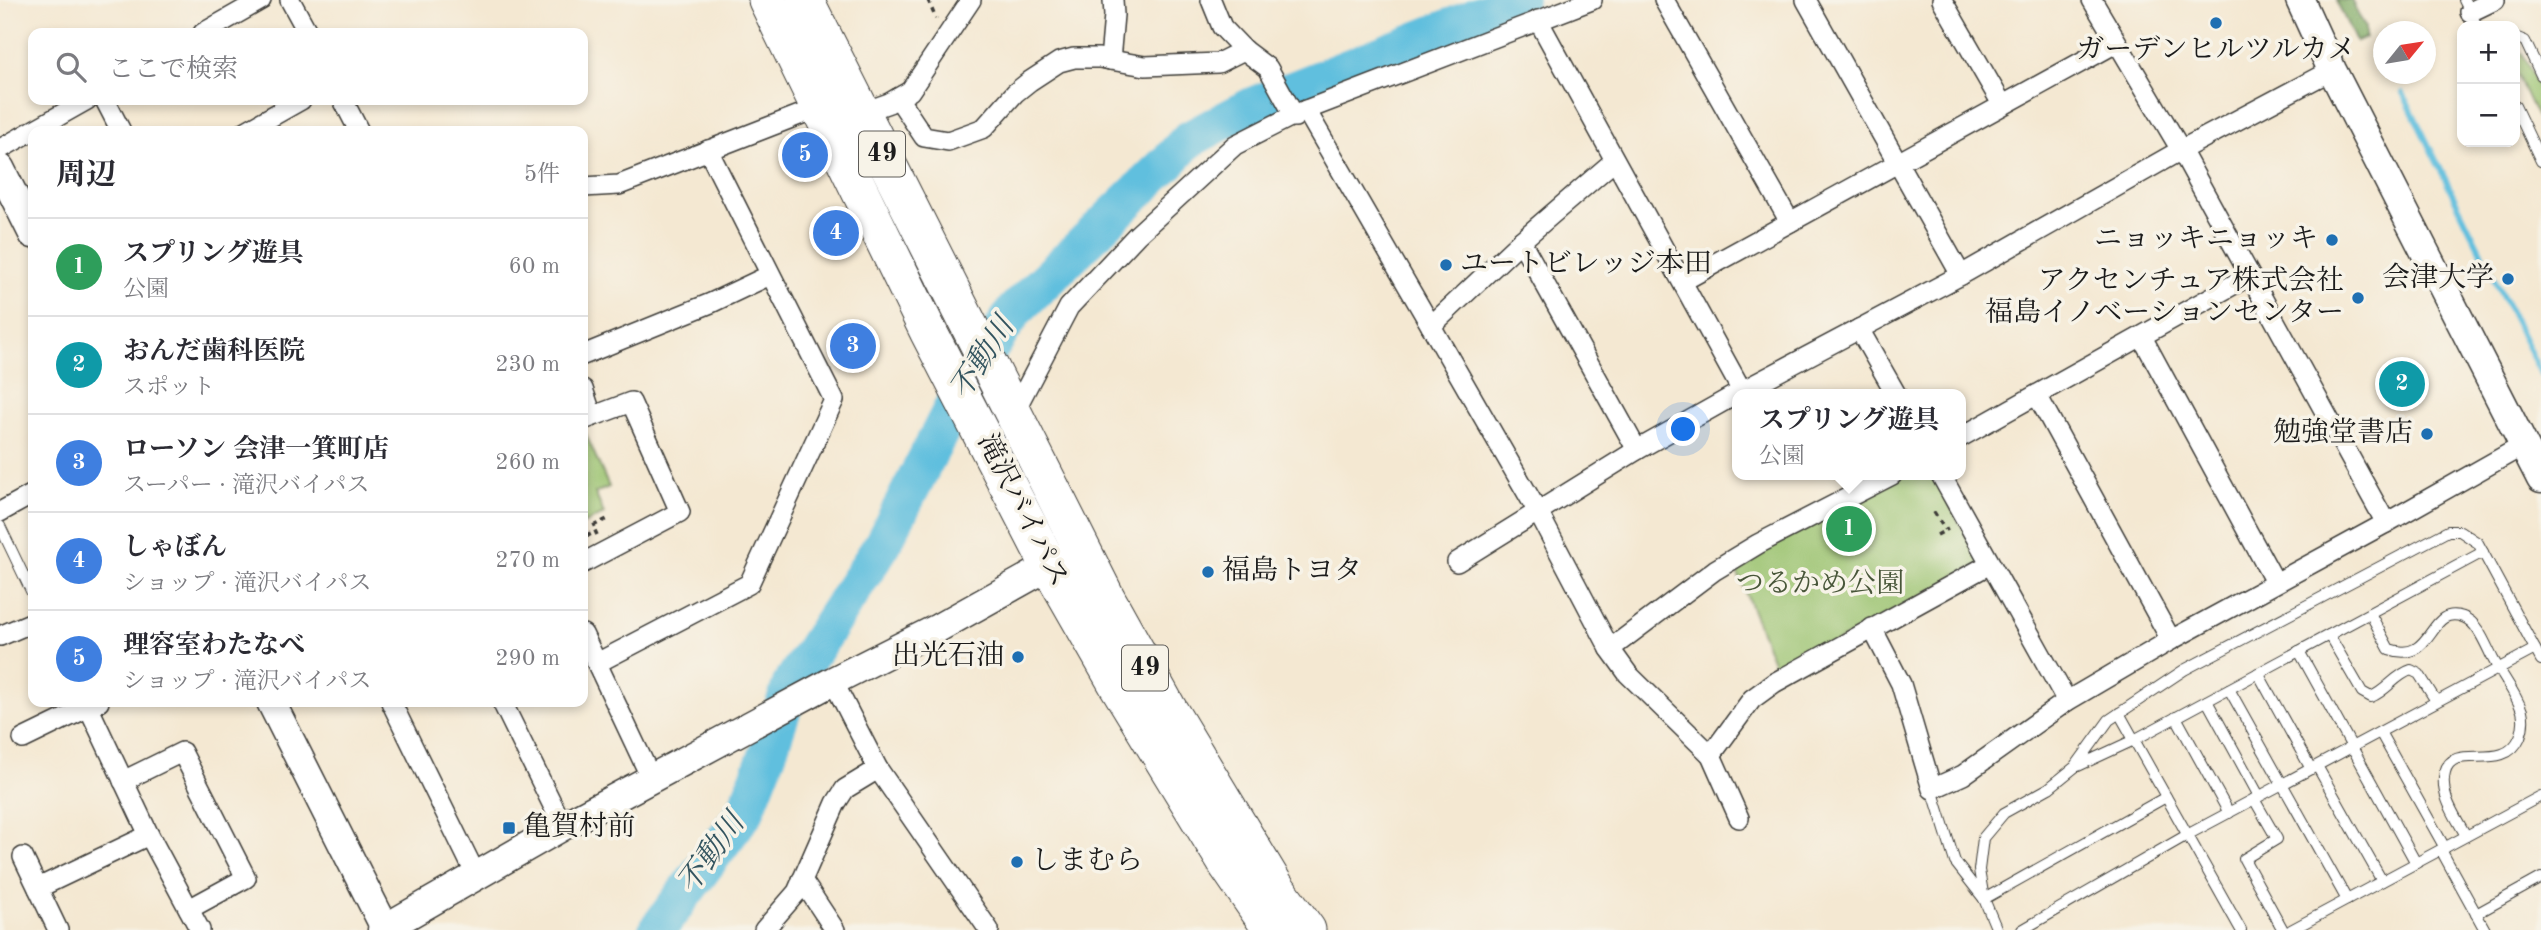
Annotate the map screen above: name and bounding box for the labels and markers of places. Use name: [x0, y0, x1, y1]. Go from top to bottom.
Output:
marker: ガーデンヒルツルカメ: [2208, 15, 2224, 31]
place label: ガーデンヒルツルカメ: [2076, 35, 2356, 65]
pin: 5: [782, 129, 828, 181]
pin: 4: [813, 207, 859, 259]
place label: ニョッキニョッキ: [2094, 225, 2318, 254]
marker: ニョッキニョッキ: [2324, 232, 2340, 248]
place label: ユートビレッジ本田: [1460, 248, 1712, 279]
marker: ユートビレッジ本田: [1438, 257, 1454, 273]
place label: 会津大学: [2382, 262, 2494, 293]
place label: アクセンチュア株式会社 福島イノベーションセンター: [1985, 265, 2344, 328]
marker: 会津大学: [2500, 271, 2516, 287]
marker: アクセンチュア株式会社 福島イノベーションセンター: [2350, 290, 2366, 306]
pin: 3: [830, 320, 876, 372]
pin: 2: [2379, 358, 2425, 410]
place label: 勉強堂書店: [2273, 417, 2413, 448]
marker: 勉強堂書店: [2419, 426, 2435, 442]
pin: 1: [1826, 503, 1872, 555]
place label: 福島トヨタ: [1222, 555, 1362, 586]
marker: 福島トヨタ: [1200, 564, 1216, 580]
place label: 出光石油: [892, 640, 1004, 671]
marker: 出光石油: [1010, 649, 1026, 665]
place label: 亀賀村前: [523, 811, 635, 842]
marker: 亀賀村前: [501, 820, 517, 836]
place label: しまむら: [1031, 847, 1143, 876]
marker: しまむら: [1009, 854, 1025, 870]

